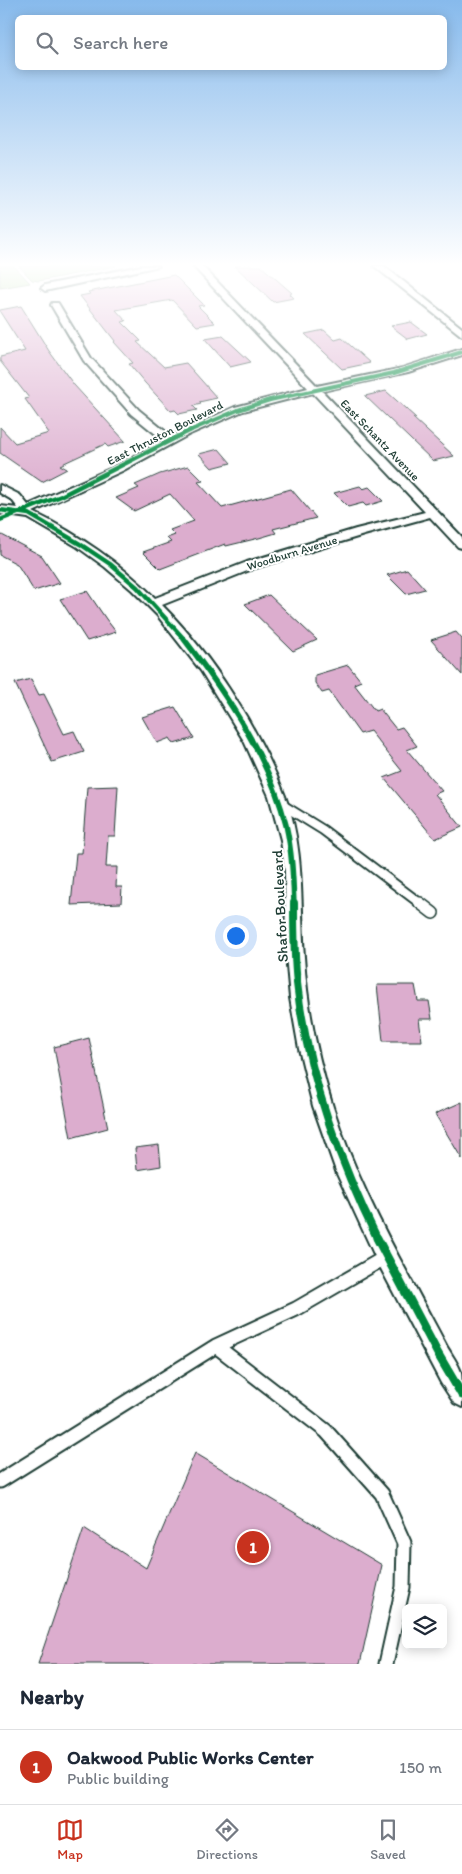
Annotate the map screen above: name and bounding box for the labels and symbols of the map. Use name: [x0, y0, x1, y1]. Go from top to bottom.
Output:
street label: East Schantz Avenue: [338, 396, 423, 484]
street label: East Thruston Boulevard: [105, 397, 226, 468]
street label: Woodburn Avenue: [245, 533, 339, 573]
street label: Shafor Boulevard: [268, 848, 292, 963]
your location: [223, 923, 249, 949]
pin: 1: [237, 1528, 269, 1566]

